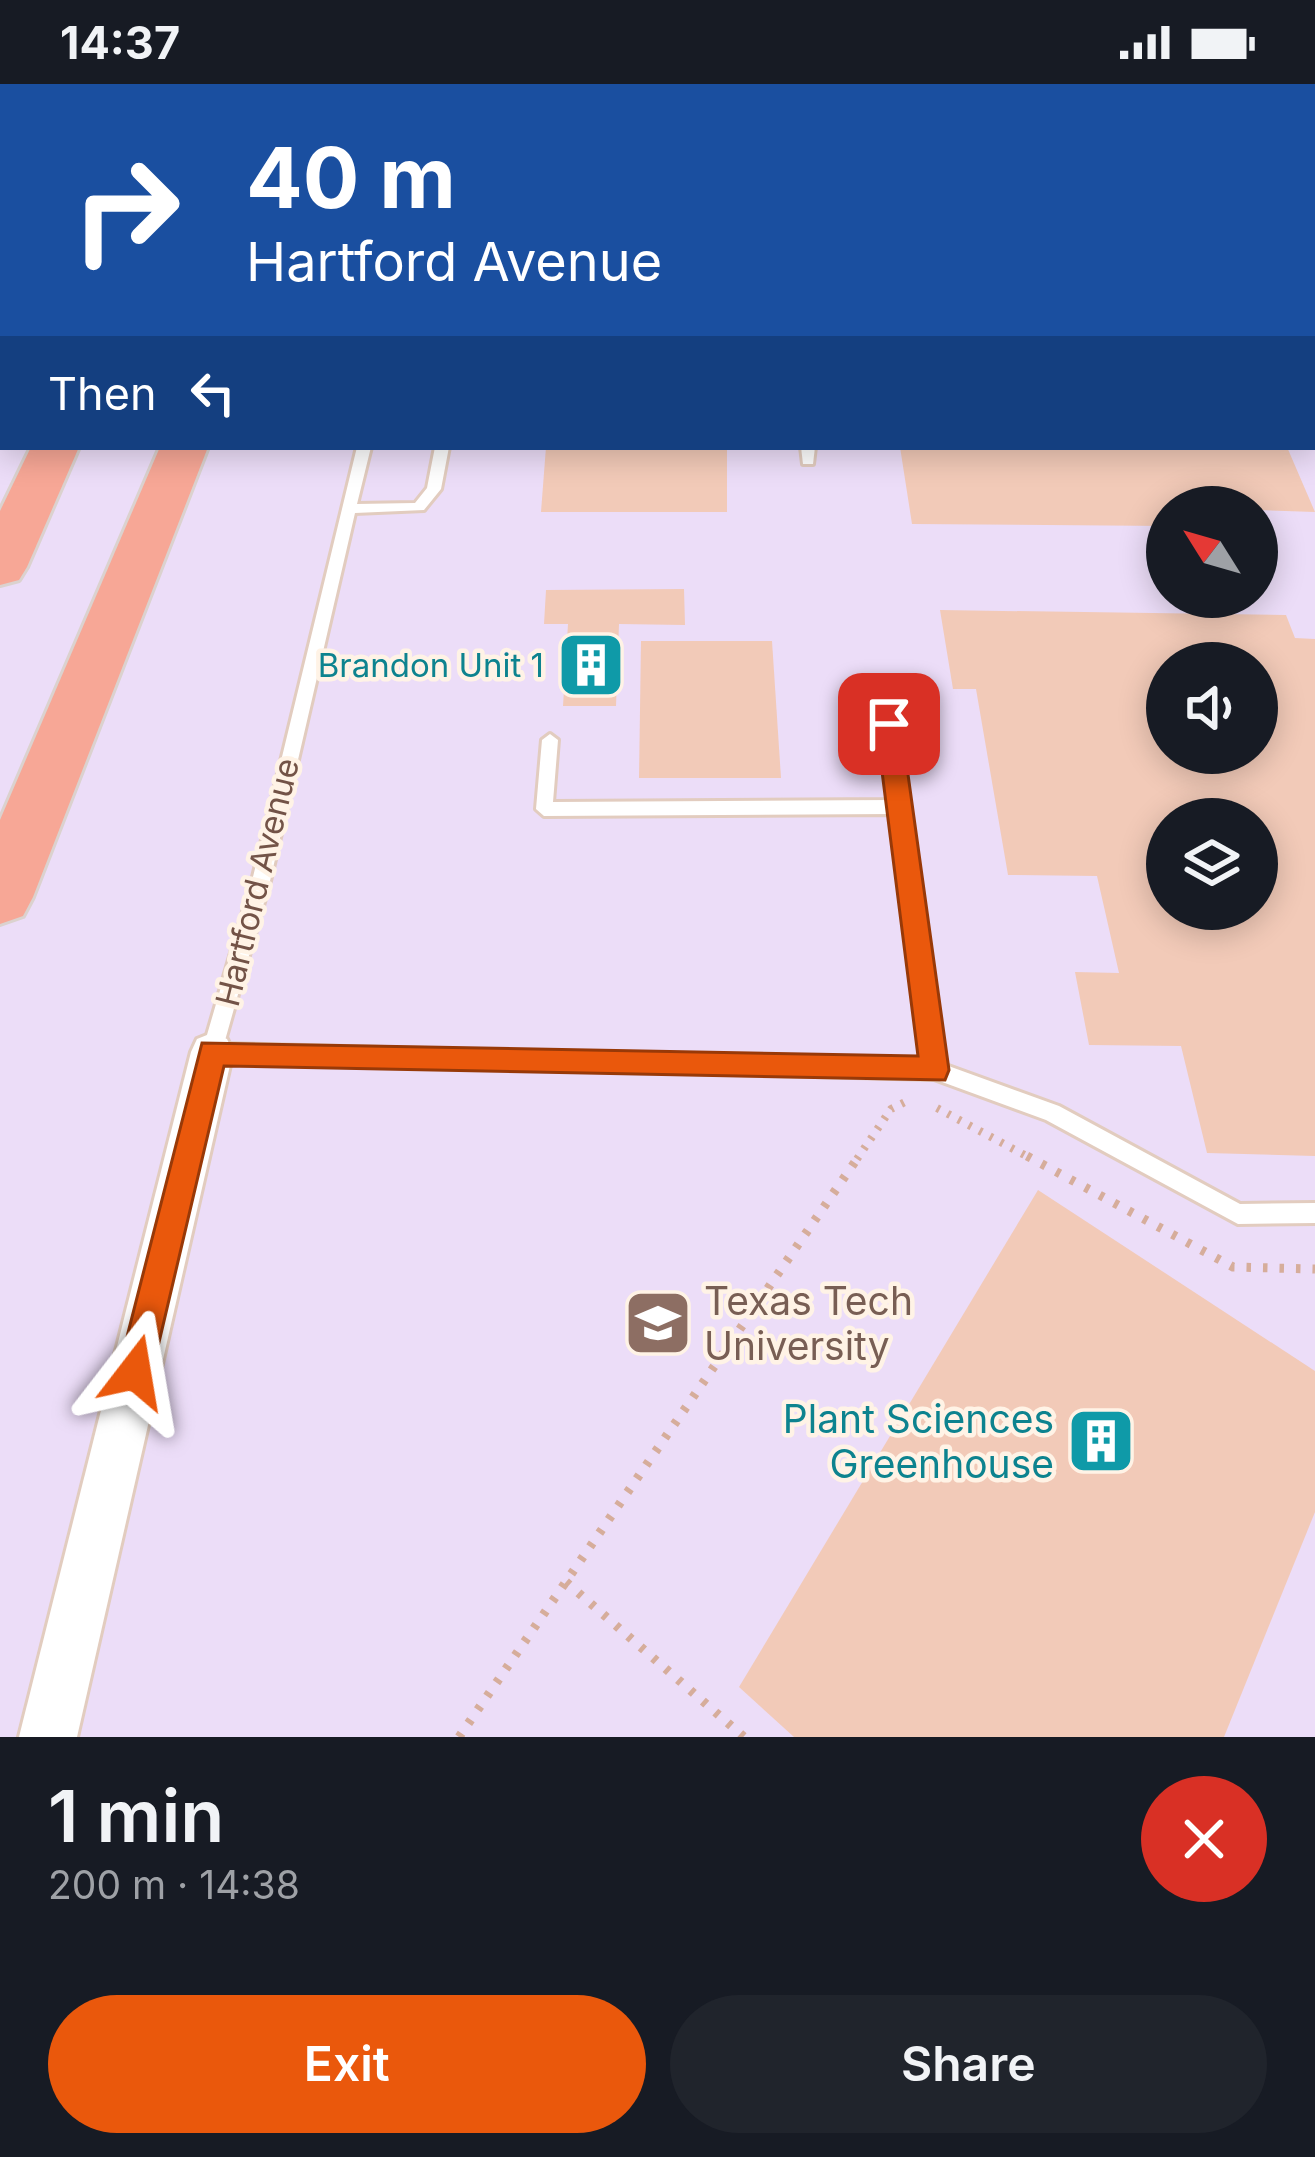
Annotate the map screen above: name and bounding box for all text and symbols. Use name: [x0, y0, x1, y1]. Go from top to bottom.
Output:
text: 14:37: [60, 15, 180, 70]
text: 40 m: [246, 127, 456, 228]
icon: right: [48, 132, 204, 288]
text: Hartford Avenue: [246, 229, 662, 294]
icon: left: [180, 360, 246, 426]
text: Then: [48, 366, 156, 421]
north arrow: [1146, 486, 1278, 618]
map controls: [1146, 486, 1278, 930]
building icon: Brandon Unit 1: [556, 630, 626, 700]
button: sound: [1146, 642, 1278, 774]
place label: Brandon Unit 1: [318, 645, 544, 685]
pin: [838, 673, 940, 775]
icon: arrive: [856, 691, 922, 757]
street label: Hartford Avenue: [207, 754, 307, 1010]
button: layers: [1146, 798, 1278, 930]
place label: Texas Tech University: [704, 1277, 913, 1369]
school or university icon: Texas Tech University: [623, 1288, 693, 1358]
position arrow: [72, 1309, 198, 1435]
place label: Plant Sciences Greenhouse: [783, 1395, 1054, 1487]
building icon: Plant Sciences Greenhouse: [1066, 1406, 1136, 1476]
text: 1 min: [48, 1772, 224, 1859]
button: close: [1141, 1776, 1267, 1902]
text: 200 m · 14:38: [48, 1861, 300, 1908]
button: Exit: [48, 1995, 646, 2133]
button: Share: [670, 1995, 1267, 2133]

